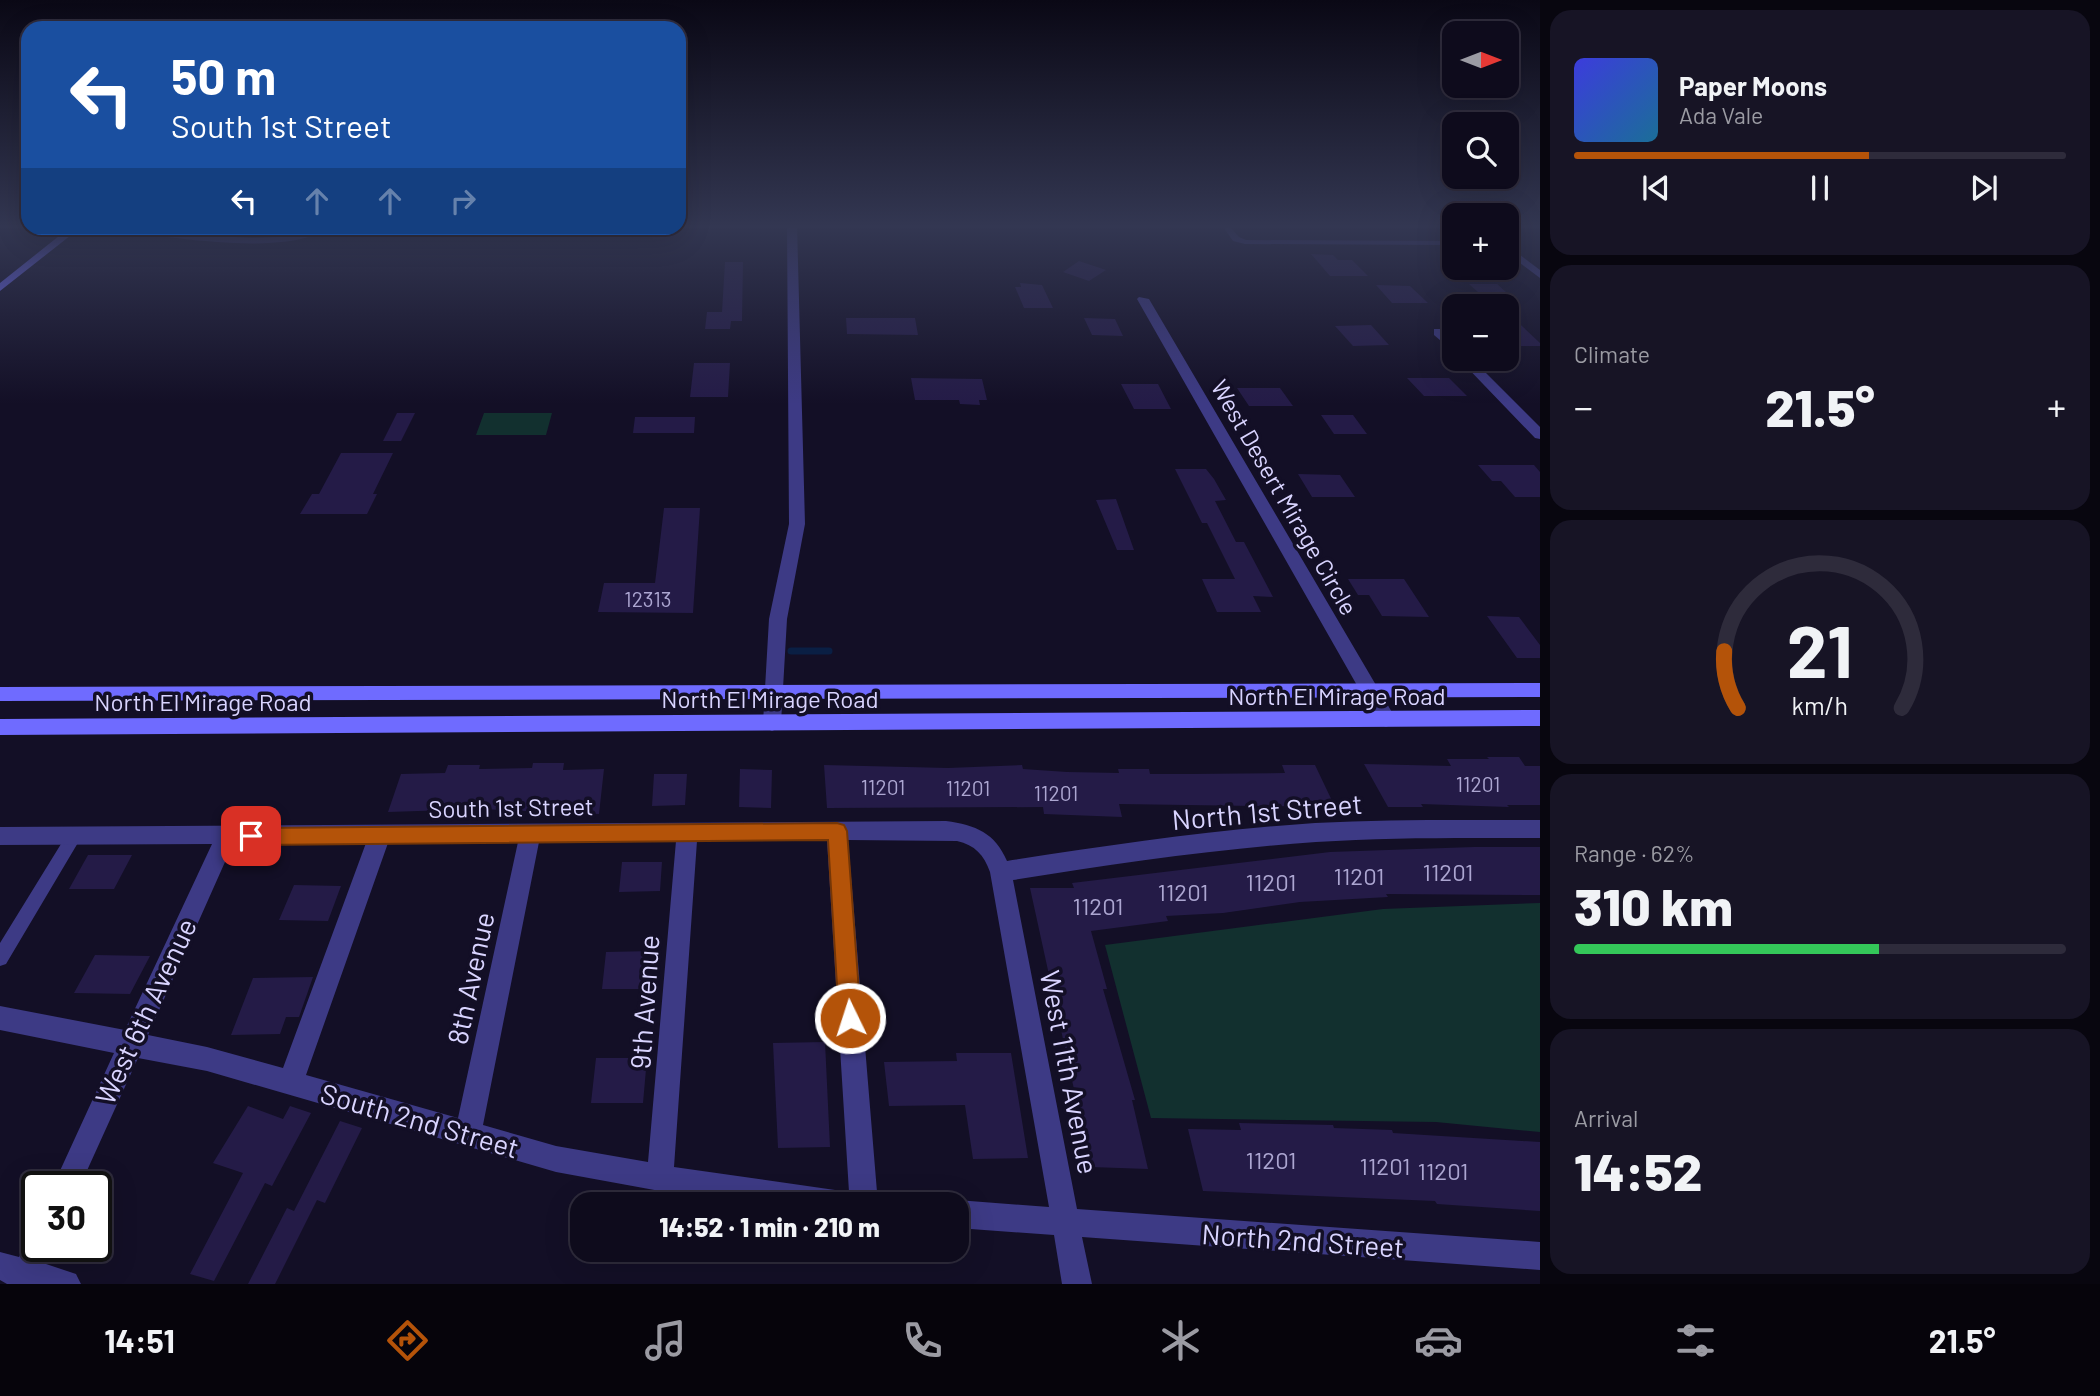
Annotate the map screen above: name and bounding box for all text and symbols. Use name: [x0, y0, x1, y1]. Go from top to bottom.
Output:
north arrow: [1442, 21, 1519, 98]
map controls: [1442, 21, 1519, 371]
text: 50 m: [171, 46, 276, 105]
icon: left: [56, 49, 147, 140]
text: Paper Moons: [1679, 70, 1827, 101]
text: Ada Vale: [1679, 101, 1763, 129]
text: South 1st Street: [171, 106, 392, 144]
button: search: [1442, 112, 1519, 189]
icon: previous: [1637, 169, 1675, 207]
icon: pause: [1801, 169, 1839, 207]
icon: next: [1965, 169, 2003, 207]
icon: left: [225, 182, 263, 220]
icon: ahead: [298, 182, 336, 220]
icon: ahead: [371, 182, 409, 220]
icon: right: [444, 182, 482, 220]
button: +: [1442, 203, 1519, 280]
button: −: [1442, 294, 1519, 371]
text: Climate: [1574, 340, 1650, 368]
street label: West Desert Mirage Circle: [1206, 374, 1364, 620]
text: 21.5°: [1765, 375, 1875, 437]
text: −: [1574, 383, 1593, 429]
text: +: [2047, 383, 2066, 429]
house number: 12313: [624, 586, 672, 611]
text: 21: [1787, 605, 1853, 693]
street label: North El Mirage Road: [1228, 681, 1446, 710]
street label: North El Mirage Road: [661, 684, 879, 713]
street label: North El Mirage Road: [94, 687, 312, 716]
text: km/h: [1792, 690, 1848, 720]
house number: 11201: [1456, 771, 1500, 796]
house number: 11201: [861, 774, 905, 799]
house number: 11201: [946, 775, 990, 800]
house number: 11201: [1034, 780, 1078, 805]
street label: North 1st Street: [1170, 786, 1364, 836]
street label: South 1st Street: [428, 791, 594, 823]
pin: [221, 806, 281, 866]
icon: arrive: [232, 817, 270, 855]
text: Range · 62%: [1574, 839, 1695, 867]
house number: 11201: [1422, 857, 1474, 886]
house number: 11201: [1333, 861, 1385, 890]
house number: 11201: [1245, 867, 1297, 896]
text: 310 km: [1574, 874, 1733, 936]
house number: 11201: [1157, 877, 1209, 906]
house number: 11201: [1072, 891, 1124, 920]
street label: 8th Avenue: [439, 909, 501, 1047]
street label: West 6th Avenue: [87, 913, 203, 1109]
street label: 9th Avenue: [622, 934, 666, 1070]
street label: West 11th Avenue: [1034, 967, 1106, 1177]
position arrow: [813, 981, 887, 1055]
street label: South 2nd Street: [317, 1075, 523, 1165]
text: Arrival: [1574, 1104, 1638, 1132]
text: 14:52: [1574, 1139, 1702, 1201]
house number: 11201: [1245, 1145, 1297, 1174]
house number: 11201: [1359, 1151, 1411, 1180]
house number: 11201: [1417, 1156, 1469, 1185]
speed limit sign: 30: [21, 1171, 112, 1262]
text: 14:52 · 1 min · 210 m: [659, 1211, 880, 1242]
street label: North 2nd Street: [1201, 1216, 1405, 1264]
icon: directions: [383, 1316, 432, 1365]
icon: music: [641, 1316, 690, 1365]
icon: phone: [898, 1316, 947, 1365]
icon: climate: [1156, 1316, 1205, 1365]
icon: car: [1414, 1316, 1463, 1365]
icon: filters: [1671, 1316, 1720, 1365]
text: 14:51: [104, 1321, 175, 1359]
text: 21.5°: [1929, 1321, 1996, 1359]

